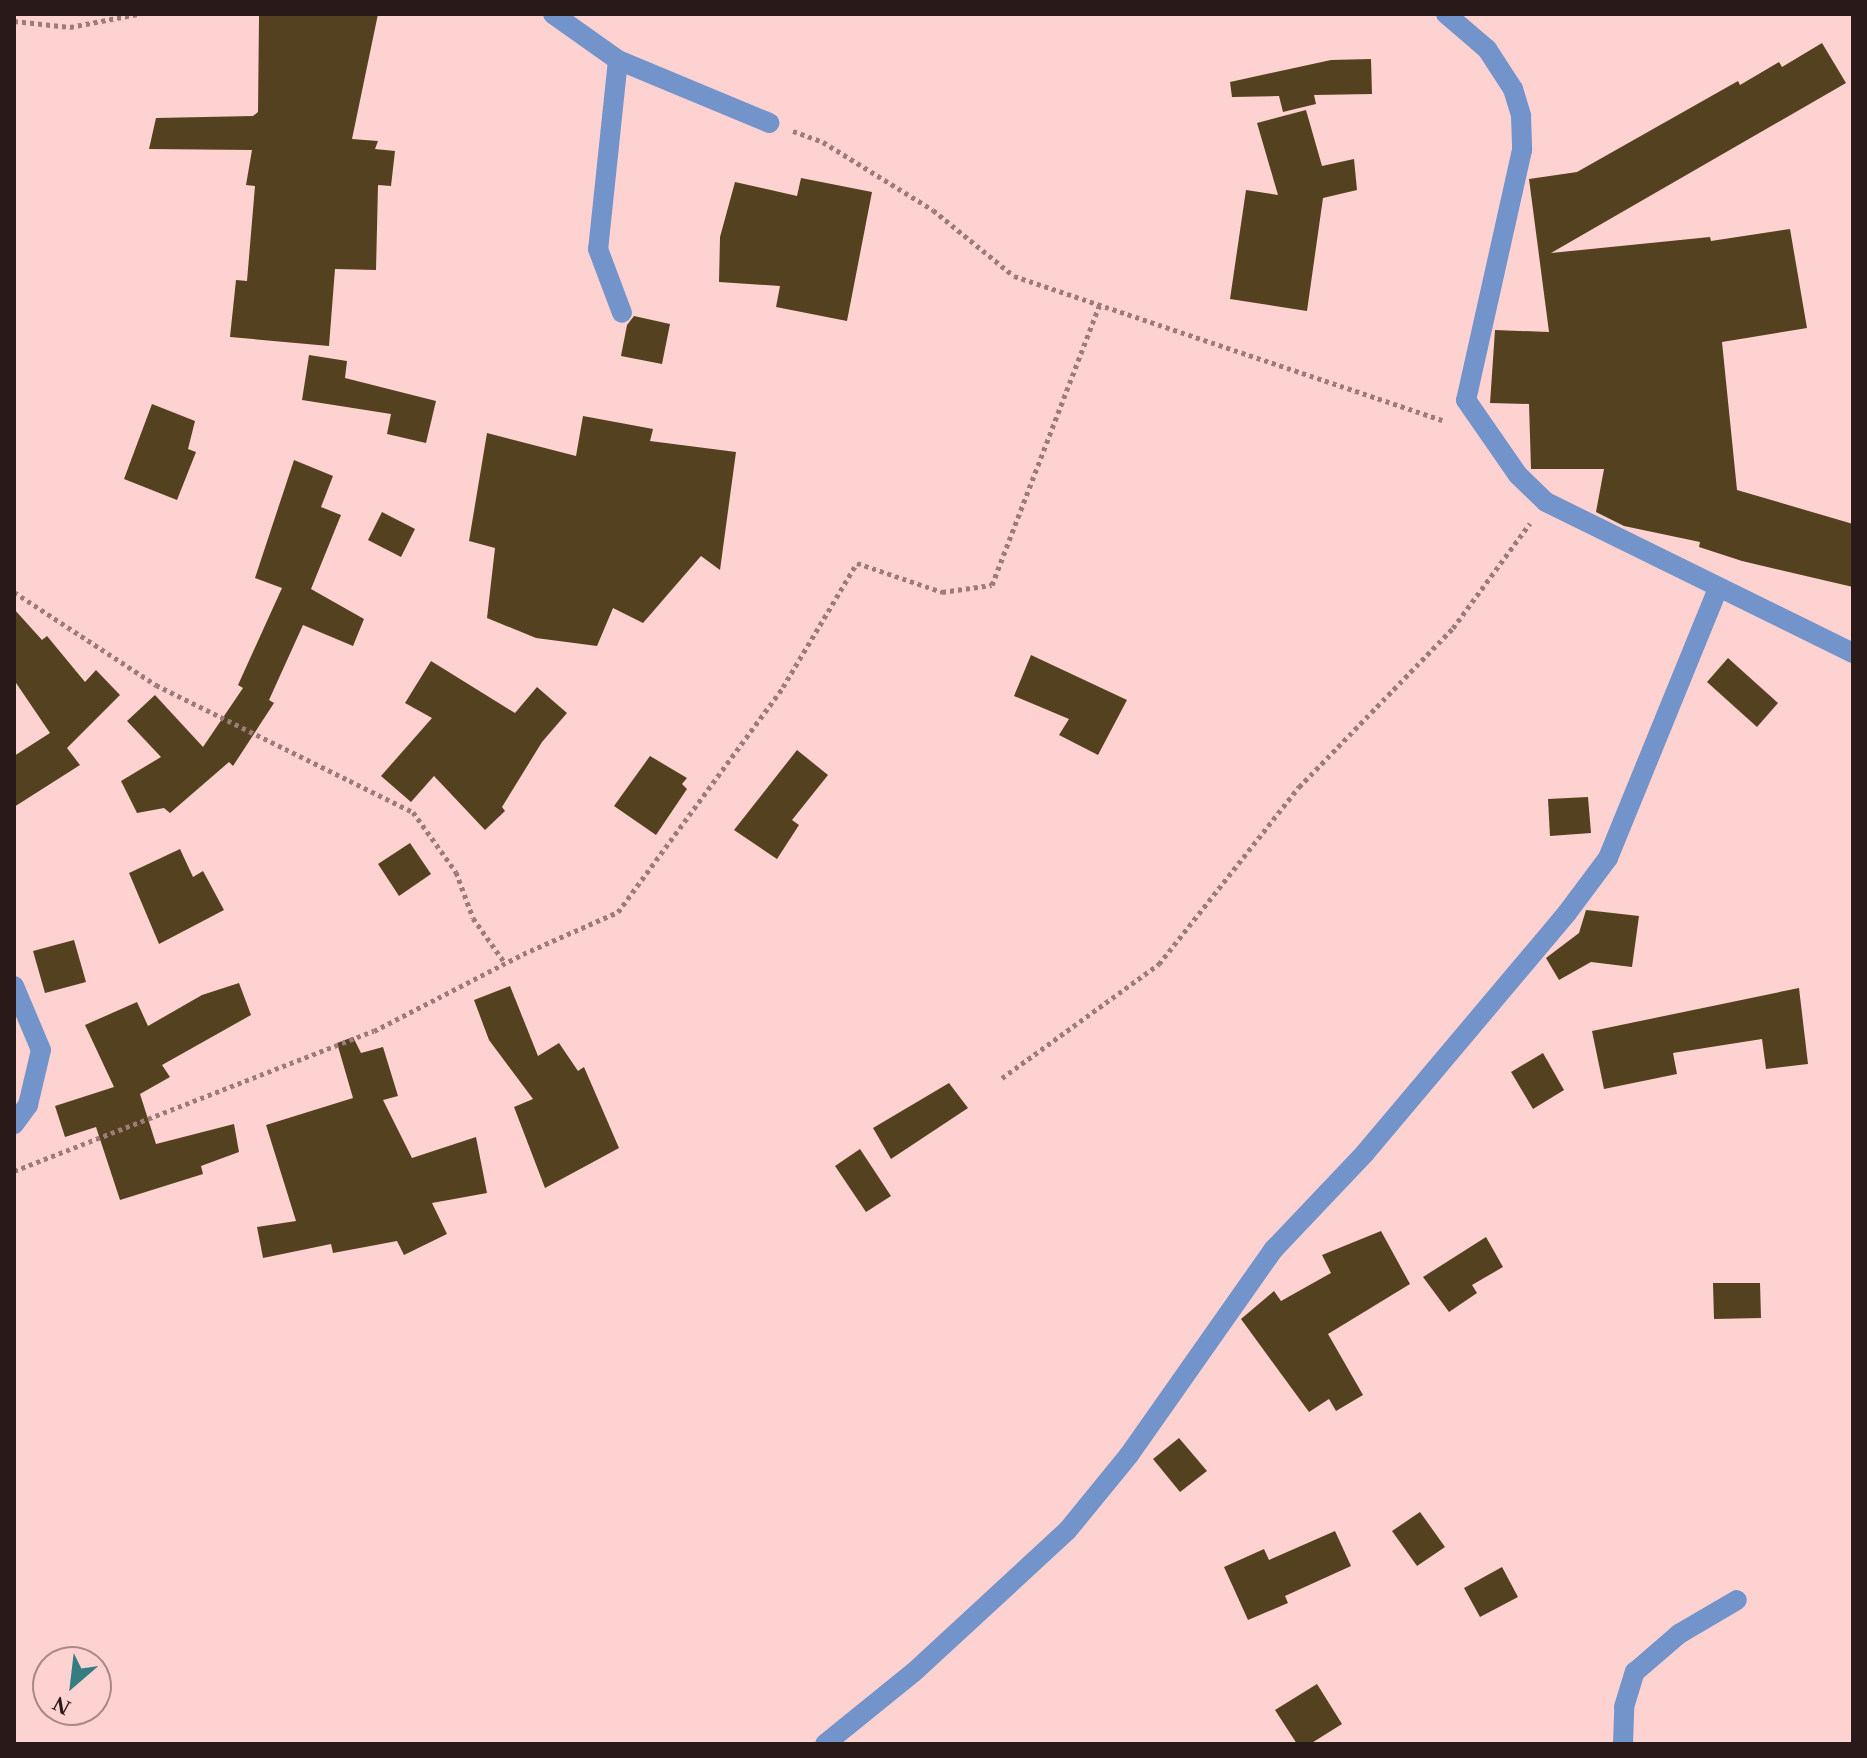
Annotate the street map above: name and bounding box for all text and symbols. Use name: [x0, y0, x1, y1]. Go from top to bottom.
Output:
north arrow: [32, 1646, 112, 1726]
text: N: [49, 1691, 74, 1721]

